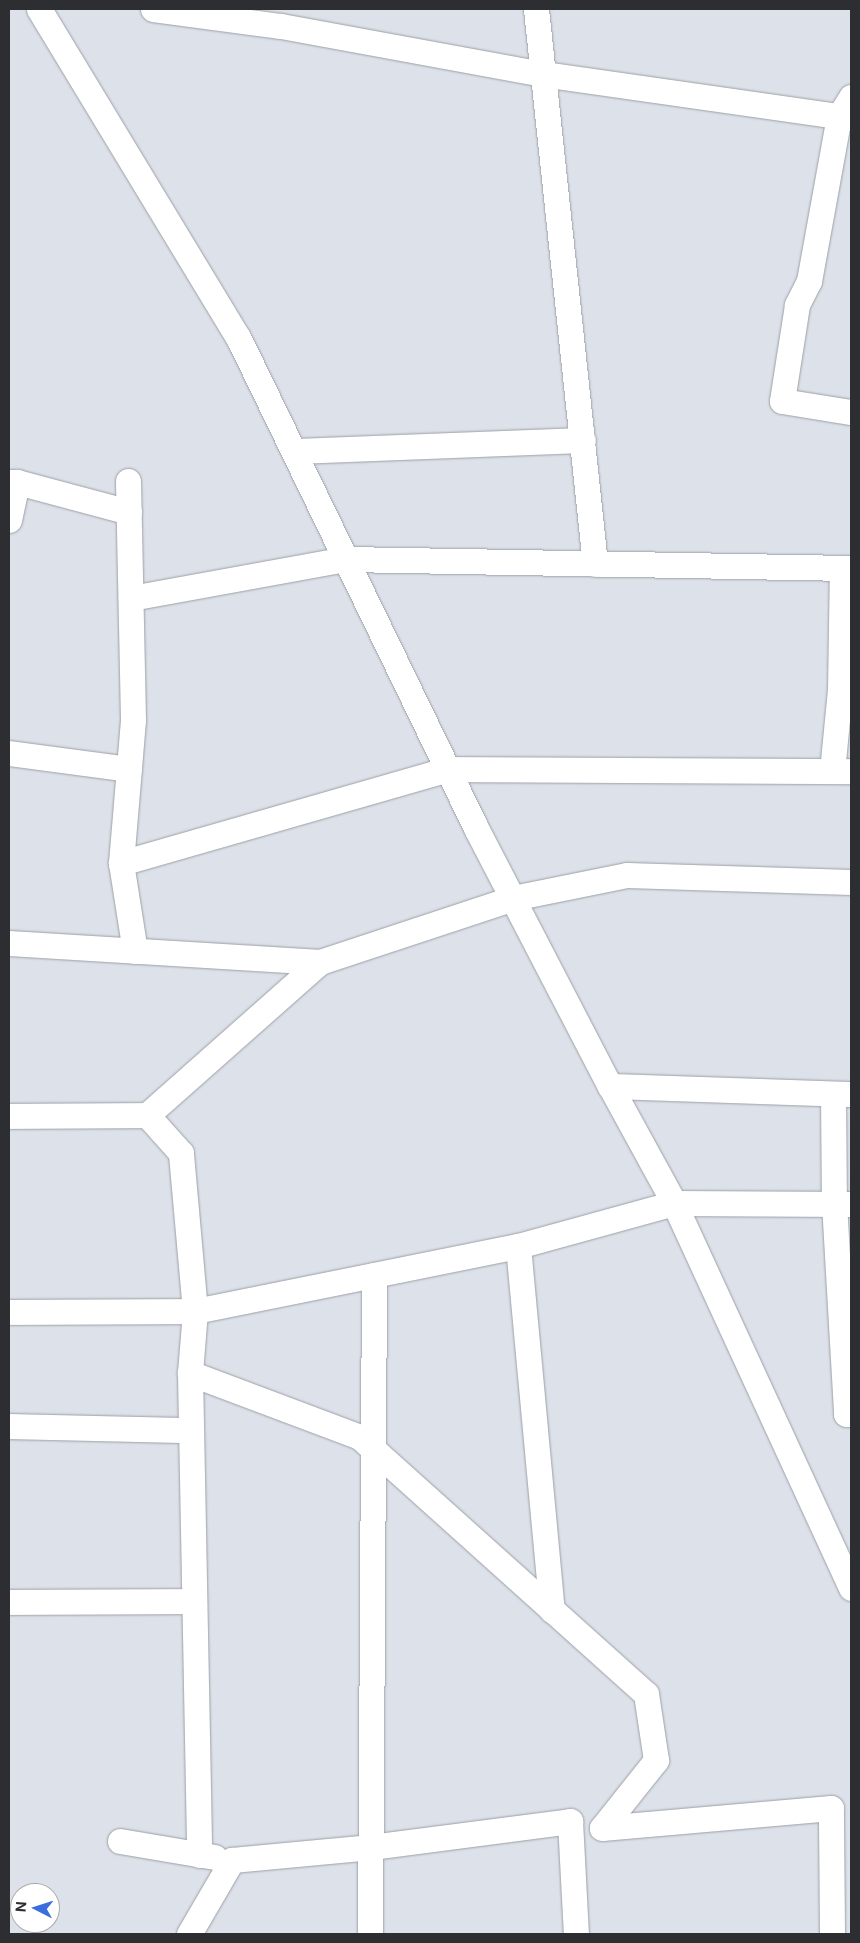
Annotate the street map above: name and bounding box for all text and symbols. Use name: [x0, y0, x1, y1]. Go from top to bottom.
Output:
north arrow: [10, 1883, 60, 1933]
text: N: [12, 1901, 29, 1913]

